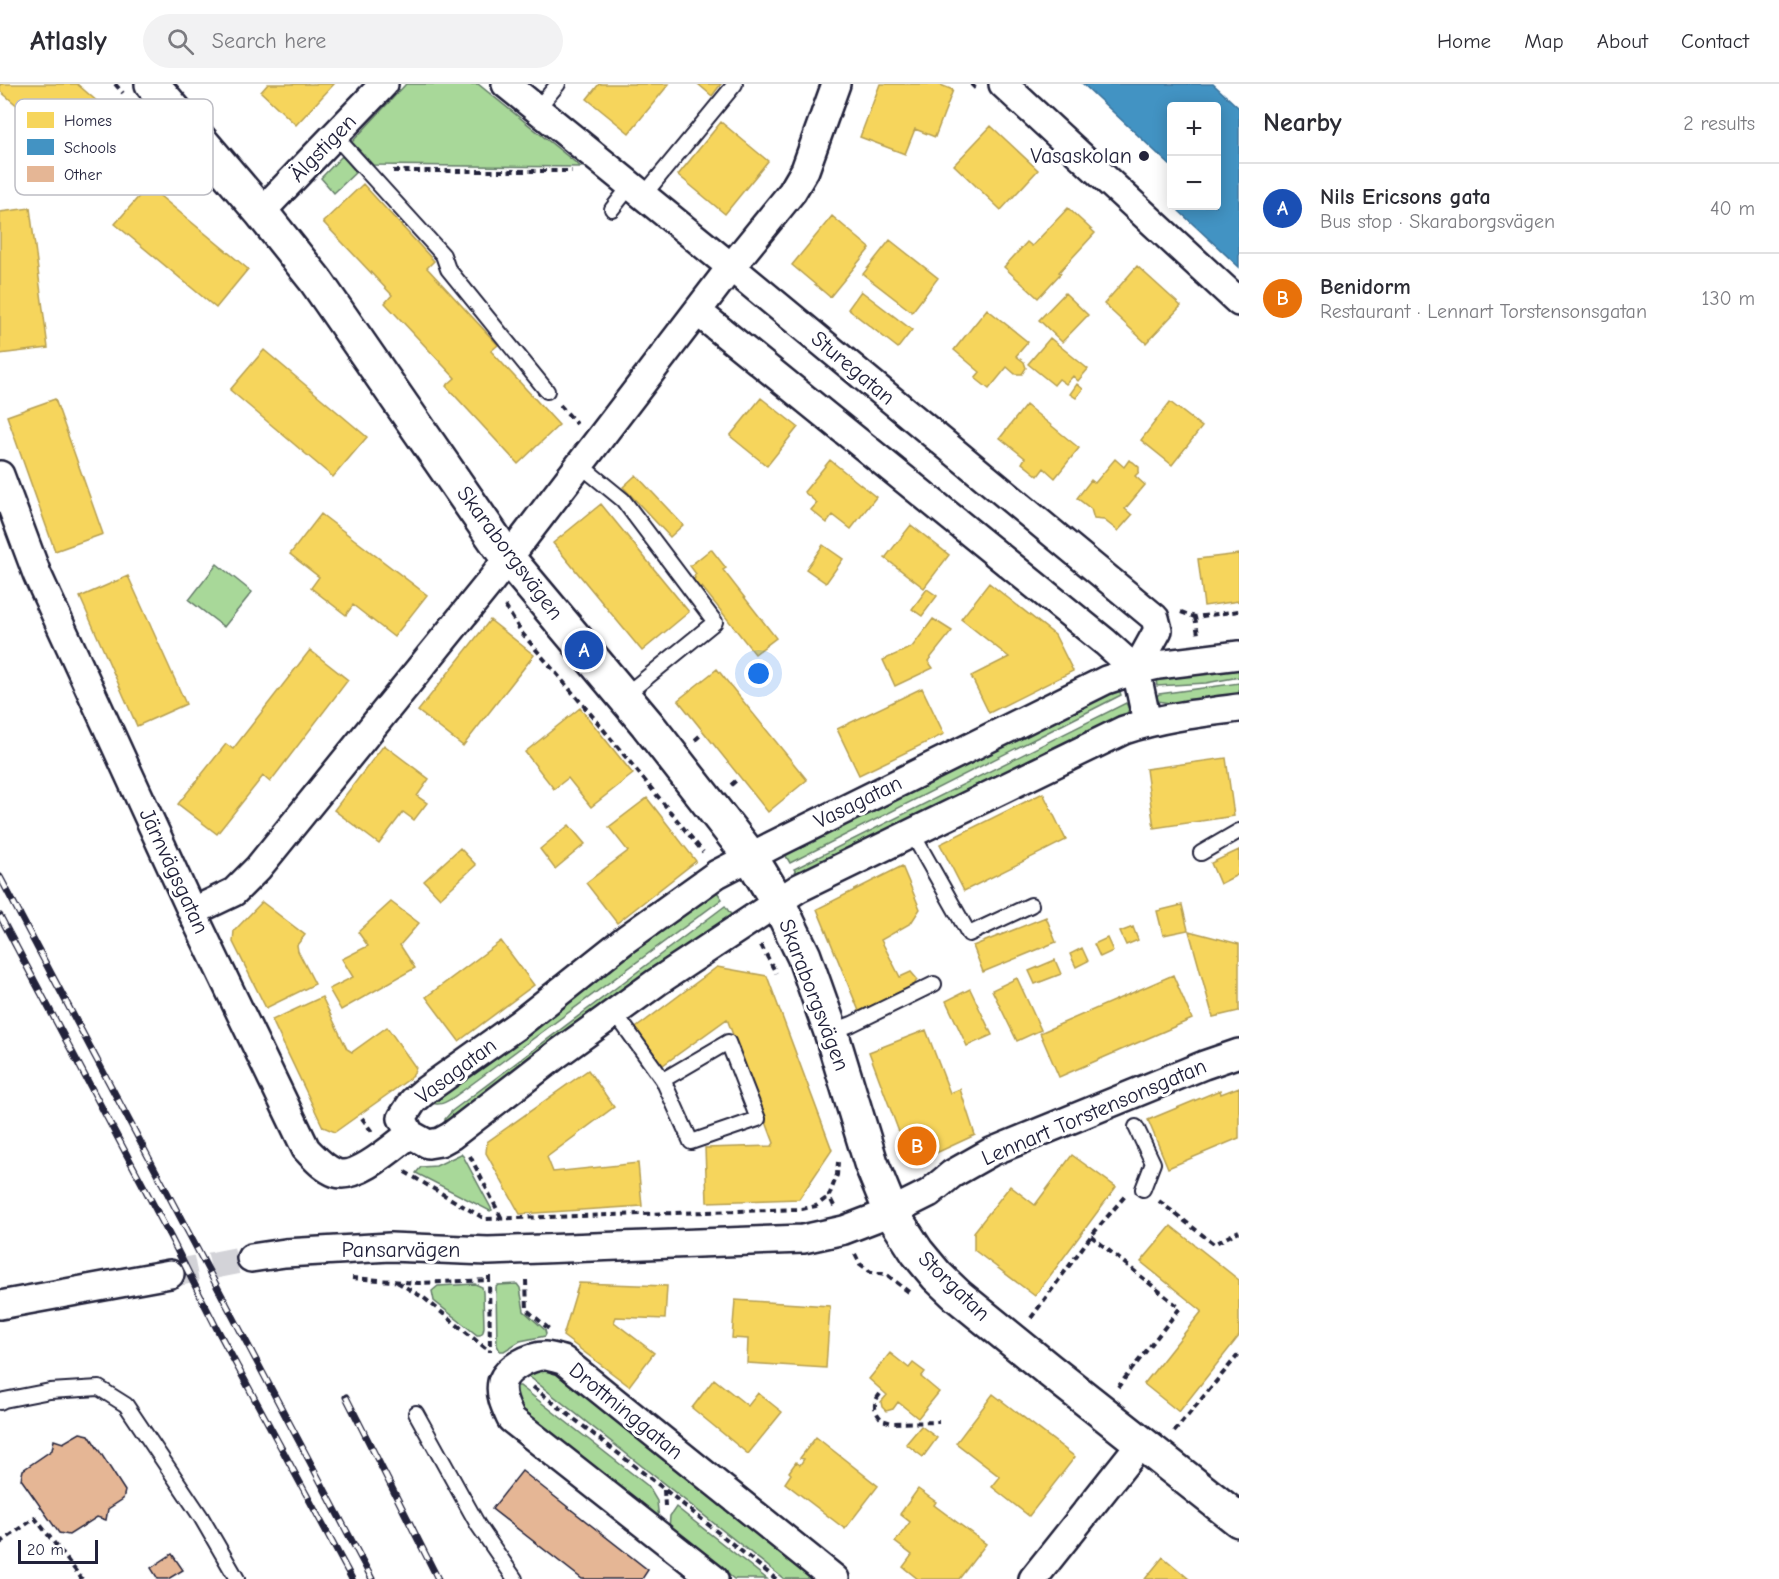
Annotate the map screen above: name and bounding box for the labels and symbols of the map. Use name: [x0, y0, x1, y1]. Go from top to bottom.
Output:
legend: [15, 99, 213, 195]
street label: Älgstigen: [284, 109, 362, 187]
text: Homes: [64, 112, 112, 130]
text: Schools: [64, 139, 117, 157]
place label: Vasaskolan: [1030, 143, 1132, 169]
marker: Vasaskolan: [1137, 149, 1151, 163]
text: Other: [64, 166, 102, 184]
street label: Sturegatan: [806, 326, 900, 410]
street label: Skaraborgsvägen: [451, 481, 569, 625]
pin: A: [564, 628, 604, 672]
your location: [744, 659, 773, 688]
street label: Vasagatan: [810, 770, 906, 834]
street label: Järnvägsgatan: [134, 804, 214, 938]
street label: Skaraborgsvägen: [773, 915, 855, 1075]
street label: Vasagatan: [410, 1032, 502, 1110]
street label: Lennart Torstensonsgatan: [978, 1053, 1210, 1171]
pin: B: [898, 1124, 936, 1168]
street label: Pansarvägen: [341, 1237, 461, 1263]
street label: Storgatan: [913, 1245, 995, 1327]
street label: Drottninggatan: [564, 1357, 688, 1465]
scale bar: [18, 1537, 98, 1564]

